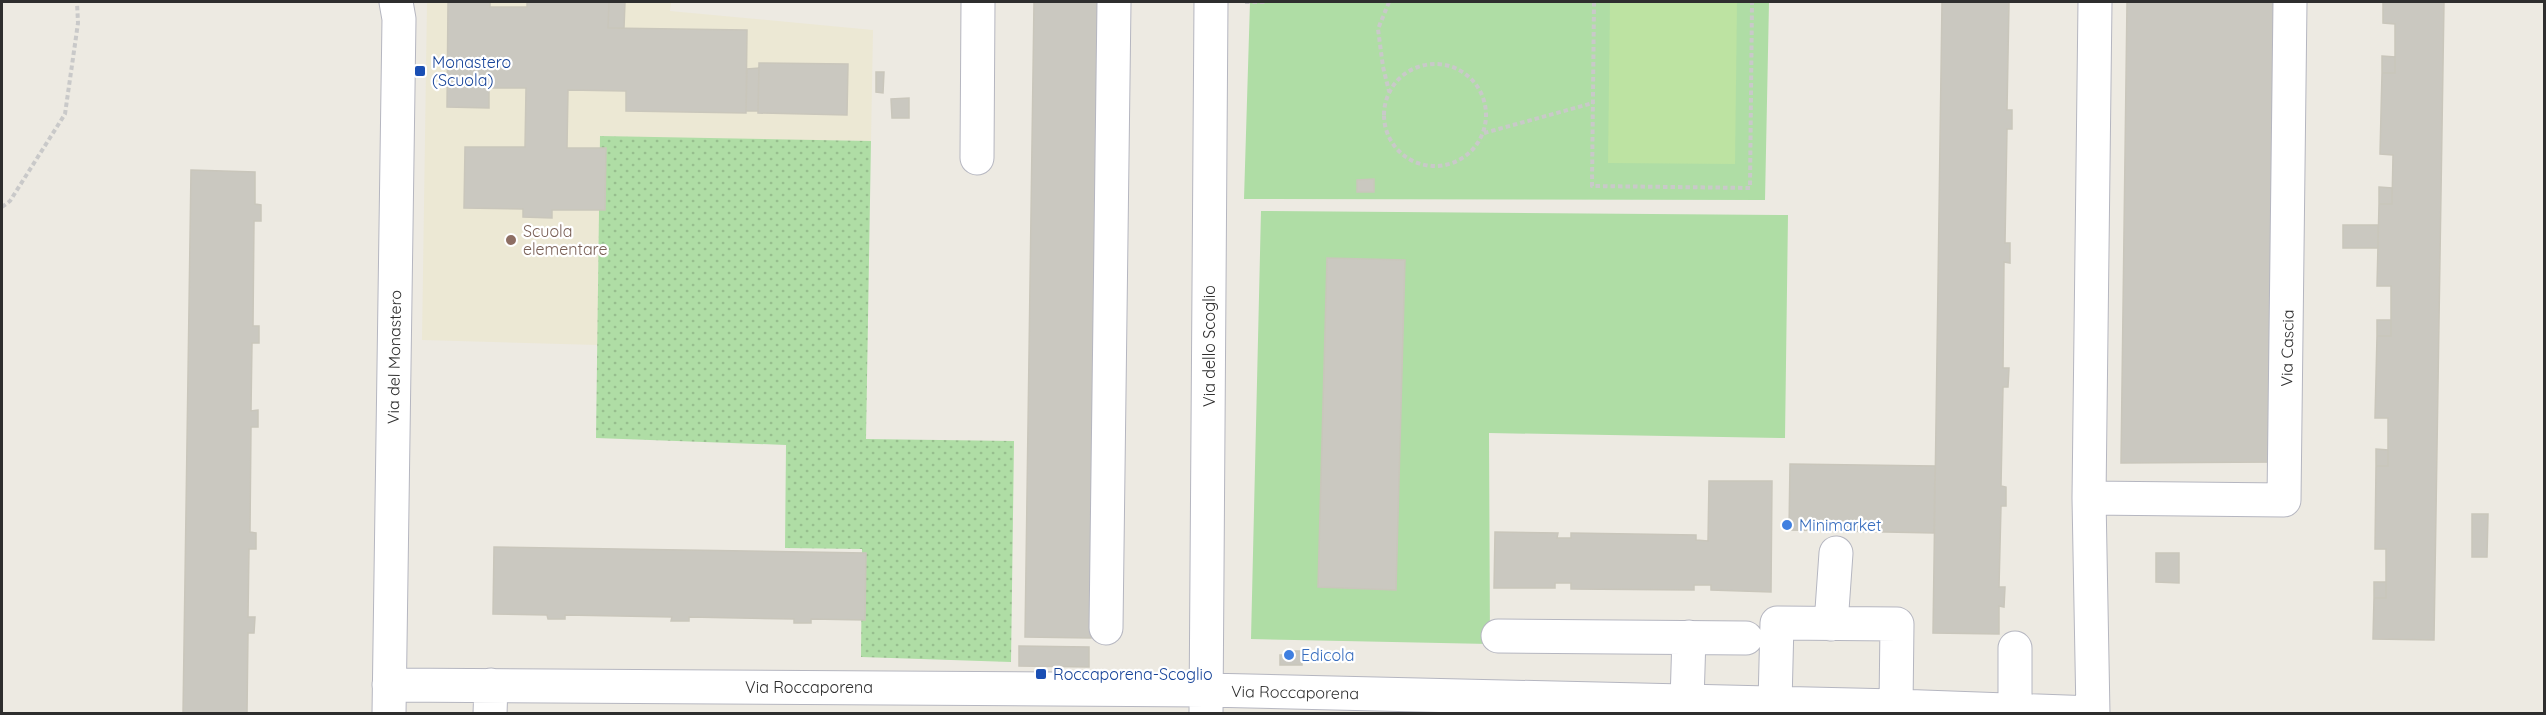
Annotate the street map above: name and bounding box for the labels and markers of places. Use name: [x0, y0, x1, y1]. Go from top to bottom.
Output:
place label: Monastero (Scuola): [432, 52, 511, 90]
marker: Monastero (Scuola): [413, 64, 427, 78]
place label: Scuola elementare: [523, 221, 607, 259]
marker: Scuola elementare: [504, 233, 518, 247]
place label: Minimarket: [1799, 515, 1881, 535]
marker: Minimarket: [1780, 518, 1794, 532]
place label: Edicola: [1301, 645, 1354, 665]
marker: Edicola: [1282, 648, 1296, 662]
place label: Roccaporena-Scoglio: [1053, 664, 1213, 684]
marker: Roccaporena-Scoglio: [1034, 667, 1048, 681]

